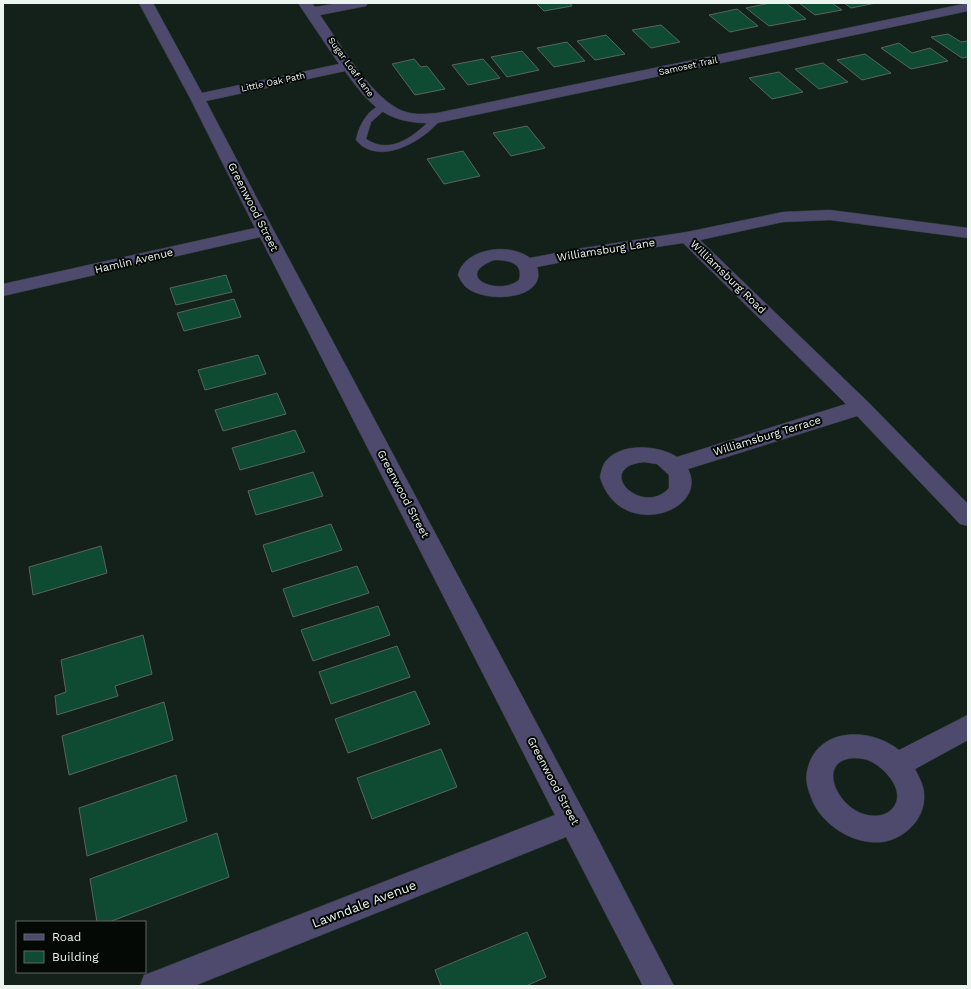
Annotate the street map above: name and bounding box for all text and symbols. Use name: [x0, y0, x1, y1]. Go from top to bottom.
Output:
street label: Sugar Loaf Lane: [326, 35, 376, 99]
street label: Samoset Trail: [658, 55, 718, 77]
street label: Little Oak Path: [240, 70, 306, 94]
street label: Greenwood Street: [225, 161, 281, 254]
street label: Williamsburg Lane: [556, 236, 656, 264]
street label: Williamsburg Road: [688, 238, 768, 316]
street label: Hamlin Avenue: [94, 246, 174, 276]
street label: Williamsburg Terrace: [711, 413, 823, 459]
street label: Greenwood Street: [374, 448, 432, 541]
street label: Greenwood Street: [524, 735, 582, 828]
street label: Lawndale Avenue: [310, 877, 418, 931]
legend: [16, 921, 146, 973]
text: Road: [52, 930, 81, 944]
text: Building: [52, 950, 99, 964]

